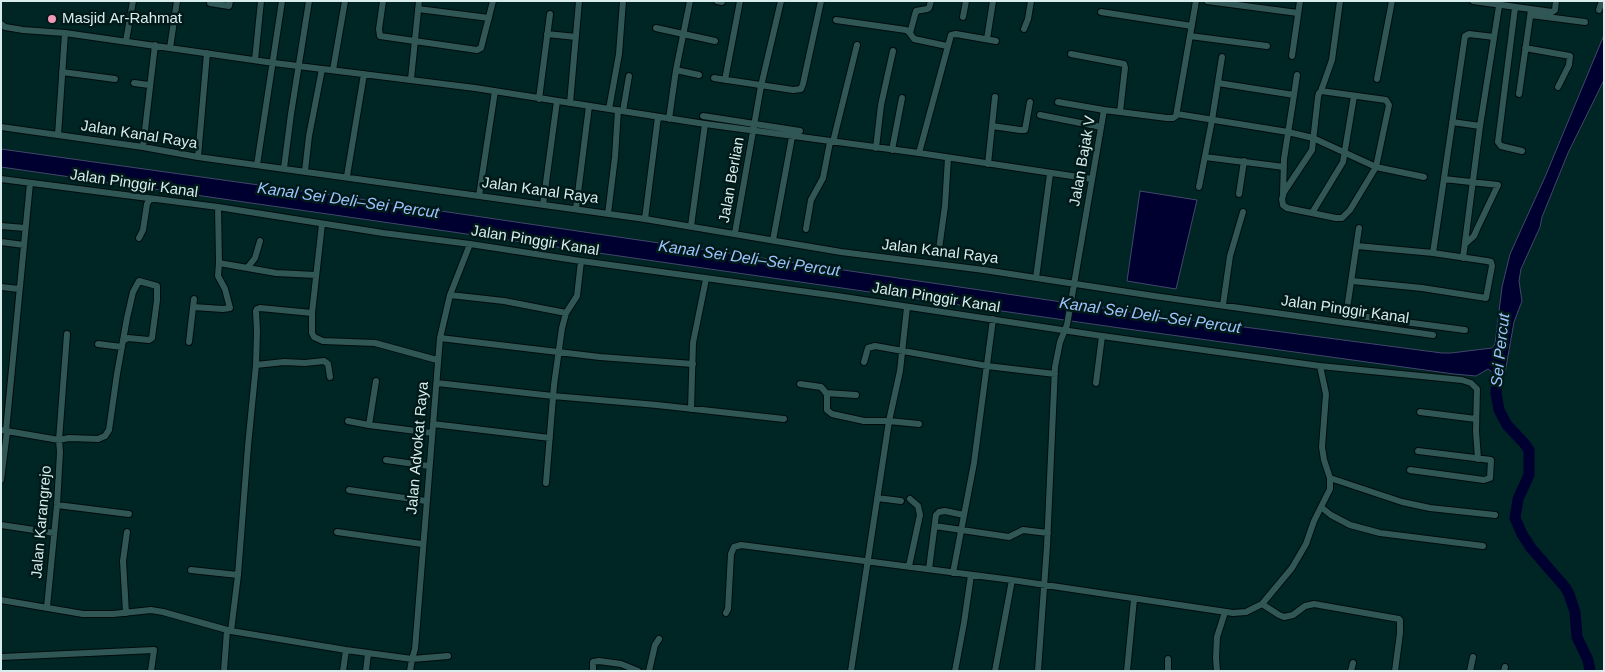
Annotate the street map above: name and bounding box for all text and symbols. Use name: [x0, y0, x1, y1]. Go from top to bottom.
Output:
place label: Masjid Ar-Rahmat: [62, 10, 182, 28]
marker: Masjid Ar-Rahmat: [46, 13, 58, 25]
street label: Jalan Bajak V: [1066, 114, 1100, 208]
street label: Jalan Kanal Raya: [80, 117, 198, 153]
street label: Jalan Berlian: [716, 136, 748, 224]
street label: Jalan Pinggir Kanal: [69, 166, 199, 202]
street label: Jalan Kanal Raya: [481, 174, 599, 208]
water label: Kanal Sei Deli–Sei Percut: [256, 179, 440, 223]
street label: Jalan Pinggir Kanal: [470, 222, 600, 260]
street label: Jalan Kanal Raya: [881, 236, 999, 268]
water label: Kanal Sei Deli–Sei Percut: [657, 237, 841, 281]
street label: Jalan Pinggir Kanal: [871, 279, 1001, 317]
street label: Jalan Pinggir Kanal: [1280, 292, 1410, 328]
water label: Kanal Sei Deli–Sei Percut: [1058, 294, 1242, 338]
water label: Sei Percut: [1488, 312, 1514, 388]
street label: Jalan Advokat Raya: [403, 381, 433, 515]
street label: Jalan Karangrejo: [28, 465, 56, 579]

